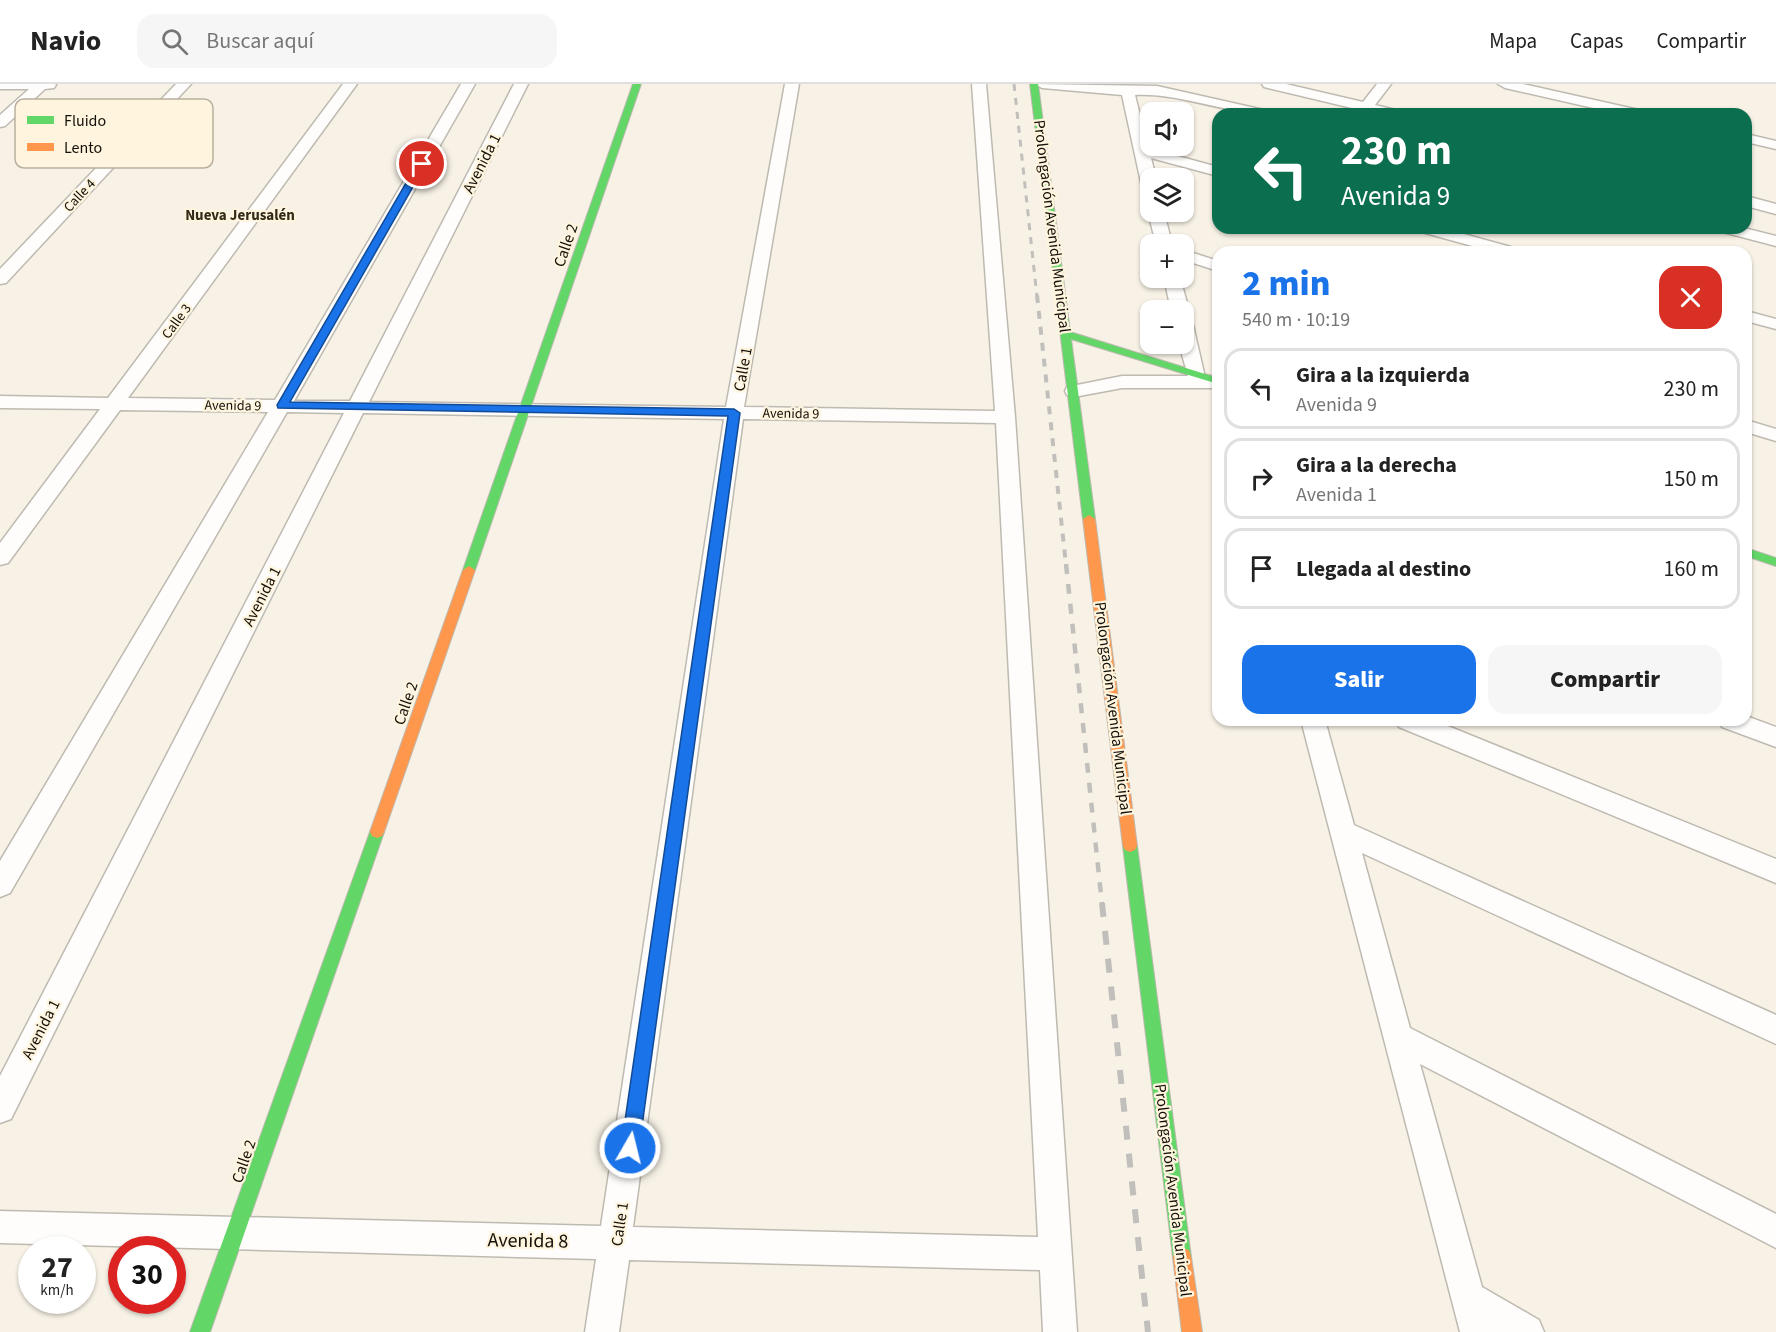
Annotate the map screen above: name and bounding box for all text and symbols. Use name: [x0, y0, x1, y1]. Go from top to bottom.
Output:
search box: [137, 14, 557, 68]
text: Navio: [30, 21, 101, 61]
icon: search: [158, 25, 191, 58]
text: Buscar aquí: [206, 25, 314, 57]
text: Mapa: [1489, 26, 1537, 56]
text: Capas: [1570, 26, 1623, 56]
text: Compartir: [1656, 26, 1746, 56]
legend: [15, 99, 213, 168]
map controls: [1140, 102, 1194, 354]
button: sound: [1140, 102, 1194, 156]
text: Fluido: [64, 110, 106, 132]
street label: Prolongación Avenida Municipal: [1028, 118, 1076, 334]
text: 230 m: [1341, 121, 1452, 181]
street label: Avenida 1: [457, 130, 506, 197]
icon: left: [1242, 132, 1320, 210]
text: Lento: [64, 137, 102, 159]
pin: [396, 138, 447, 189]
icon: arrive: [405, 147, 438, 180]
button: layers: [1140, 168, 1194, 222]
street label: Calle 4: [59, 175, 100, 217]
text: Avenida 9: [1341, 177, 1450, 216]
district label: Nueva Jerusalén: [185, 205, 295, 226]
street label: Calle 2: [548, 221, 584, 270]
button: +: [1140, 234, 1194, 288]
text: 2 min: [1242, 258, 1330, 309]
button: close: [1659, 266, 1722, 329]
street label: Calle 3: [157, 300, 196, 343]
button: −: [1140, 300, 1194, 354]
text: 540 m · 10:19: [1242, 306, 1350, 334]
street label: Calle 1: [728, 345, 758, 393]
text: Gira a la izquierda: [1296, 359, 1470, 391]
icon: left: [1245, 372, 1278, 405]
text: 230 m: [1664, 373, 1719, 405]
text: Avenida 9: [1296, 391, 1377, 419]
street label: Avenida 9: [204, 396, 261, 416]
street label: Avenida 9: [762, 404, 819, 424]
text: Gira a la derecha: [1296, 449, 1457, 481]
icon: right: [1245, 462, 1278, 495]
text: 150 m: [1664, 463, 1719, 495]
text: Avenida 1: [1296, 481, 1377, 509]
icon: arrive: [1245, 552, 1278, 585]
text: Llegada al destino: [1296, 553, 1471, 585]
text: 160 m: [1664, 553, 1719, 585]
street label: Avenida 1: [237, 563, 286, 630]
street label: Prolongación Avenida Municipal: [1089, 600, 1137, 816]
button: Salir: [1242, 645, 1476, 714]
button: Compartir: [1488, 645, 1722, 714]
street label: Calle 2: [388, 679, 424, 728]
street label: Avenida 1: [16, 996, 65, 1063]
street label: Prolongación Avenida Municipal: [1149, 1082, 1197, 1298]
position arrow: [598, 1116, 662, 1180]
street label: Calle 2: [226, 1137, 262, 1186]
street label: Calle 1: [606, 1201, 634, 1248]
street label: Avenida 8: [487, 1226, 569, 1256]
speed limit sign: 30: [108, 1236, 186, 1314]
text: 27: [41, 1246, 73, 1289]
text: km/h: [40, 1280, 74, 1301]

